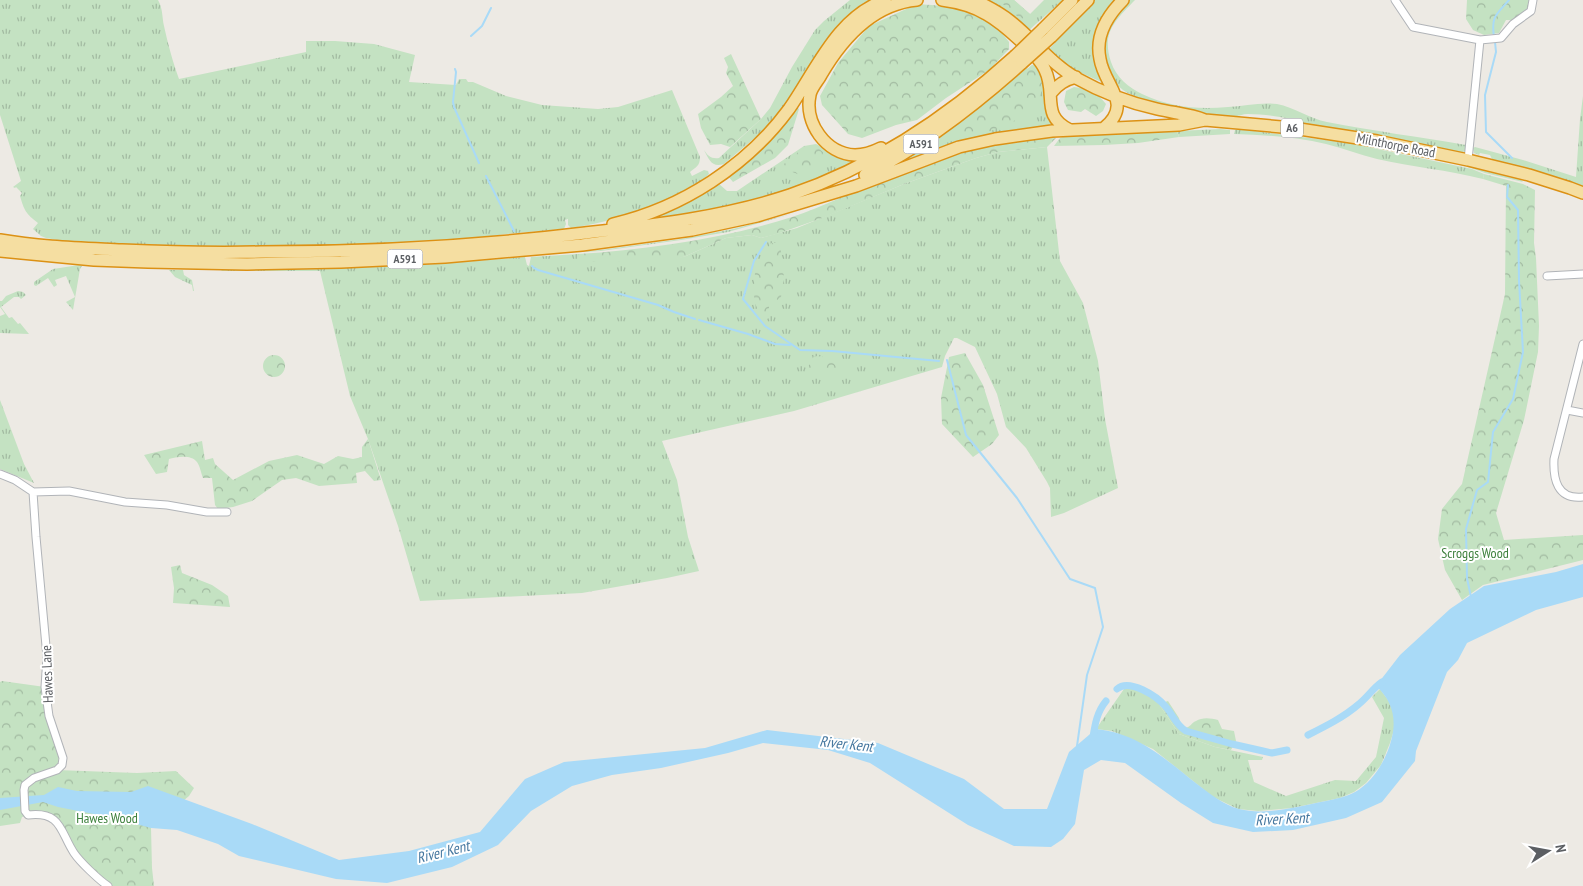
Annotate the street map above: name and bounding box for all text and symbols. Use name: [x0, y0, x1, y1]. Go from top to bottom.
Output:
road number: A6: [1281, 119, 1303, 138]
street label: Milnthorpe Road: [1355, 129, 1437, 161]
road number: A591: [904, 134, 938, 154]
road number: A591: [388, 250, 422, 268]
park label: Scroggs Wood: [1441, 544, 1509, 562]
street label: Hawes Lane: [37, 645, 57, 703]
water label: River Kent: [818, 731, 875, 756]
water label: River Kent: [1255, 808, 1311, 829]
park label: Hawes Wood: [76, 809, 138, 827]
north arrow: [1523, 826, 1573, 876]
water label: River Kent: [415, 835, 473, 867]
text: N: [1551, 843, 1570, 854]

